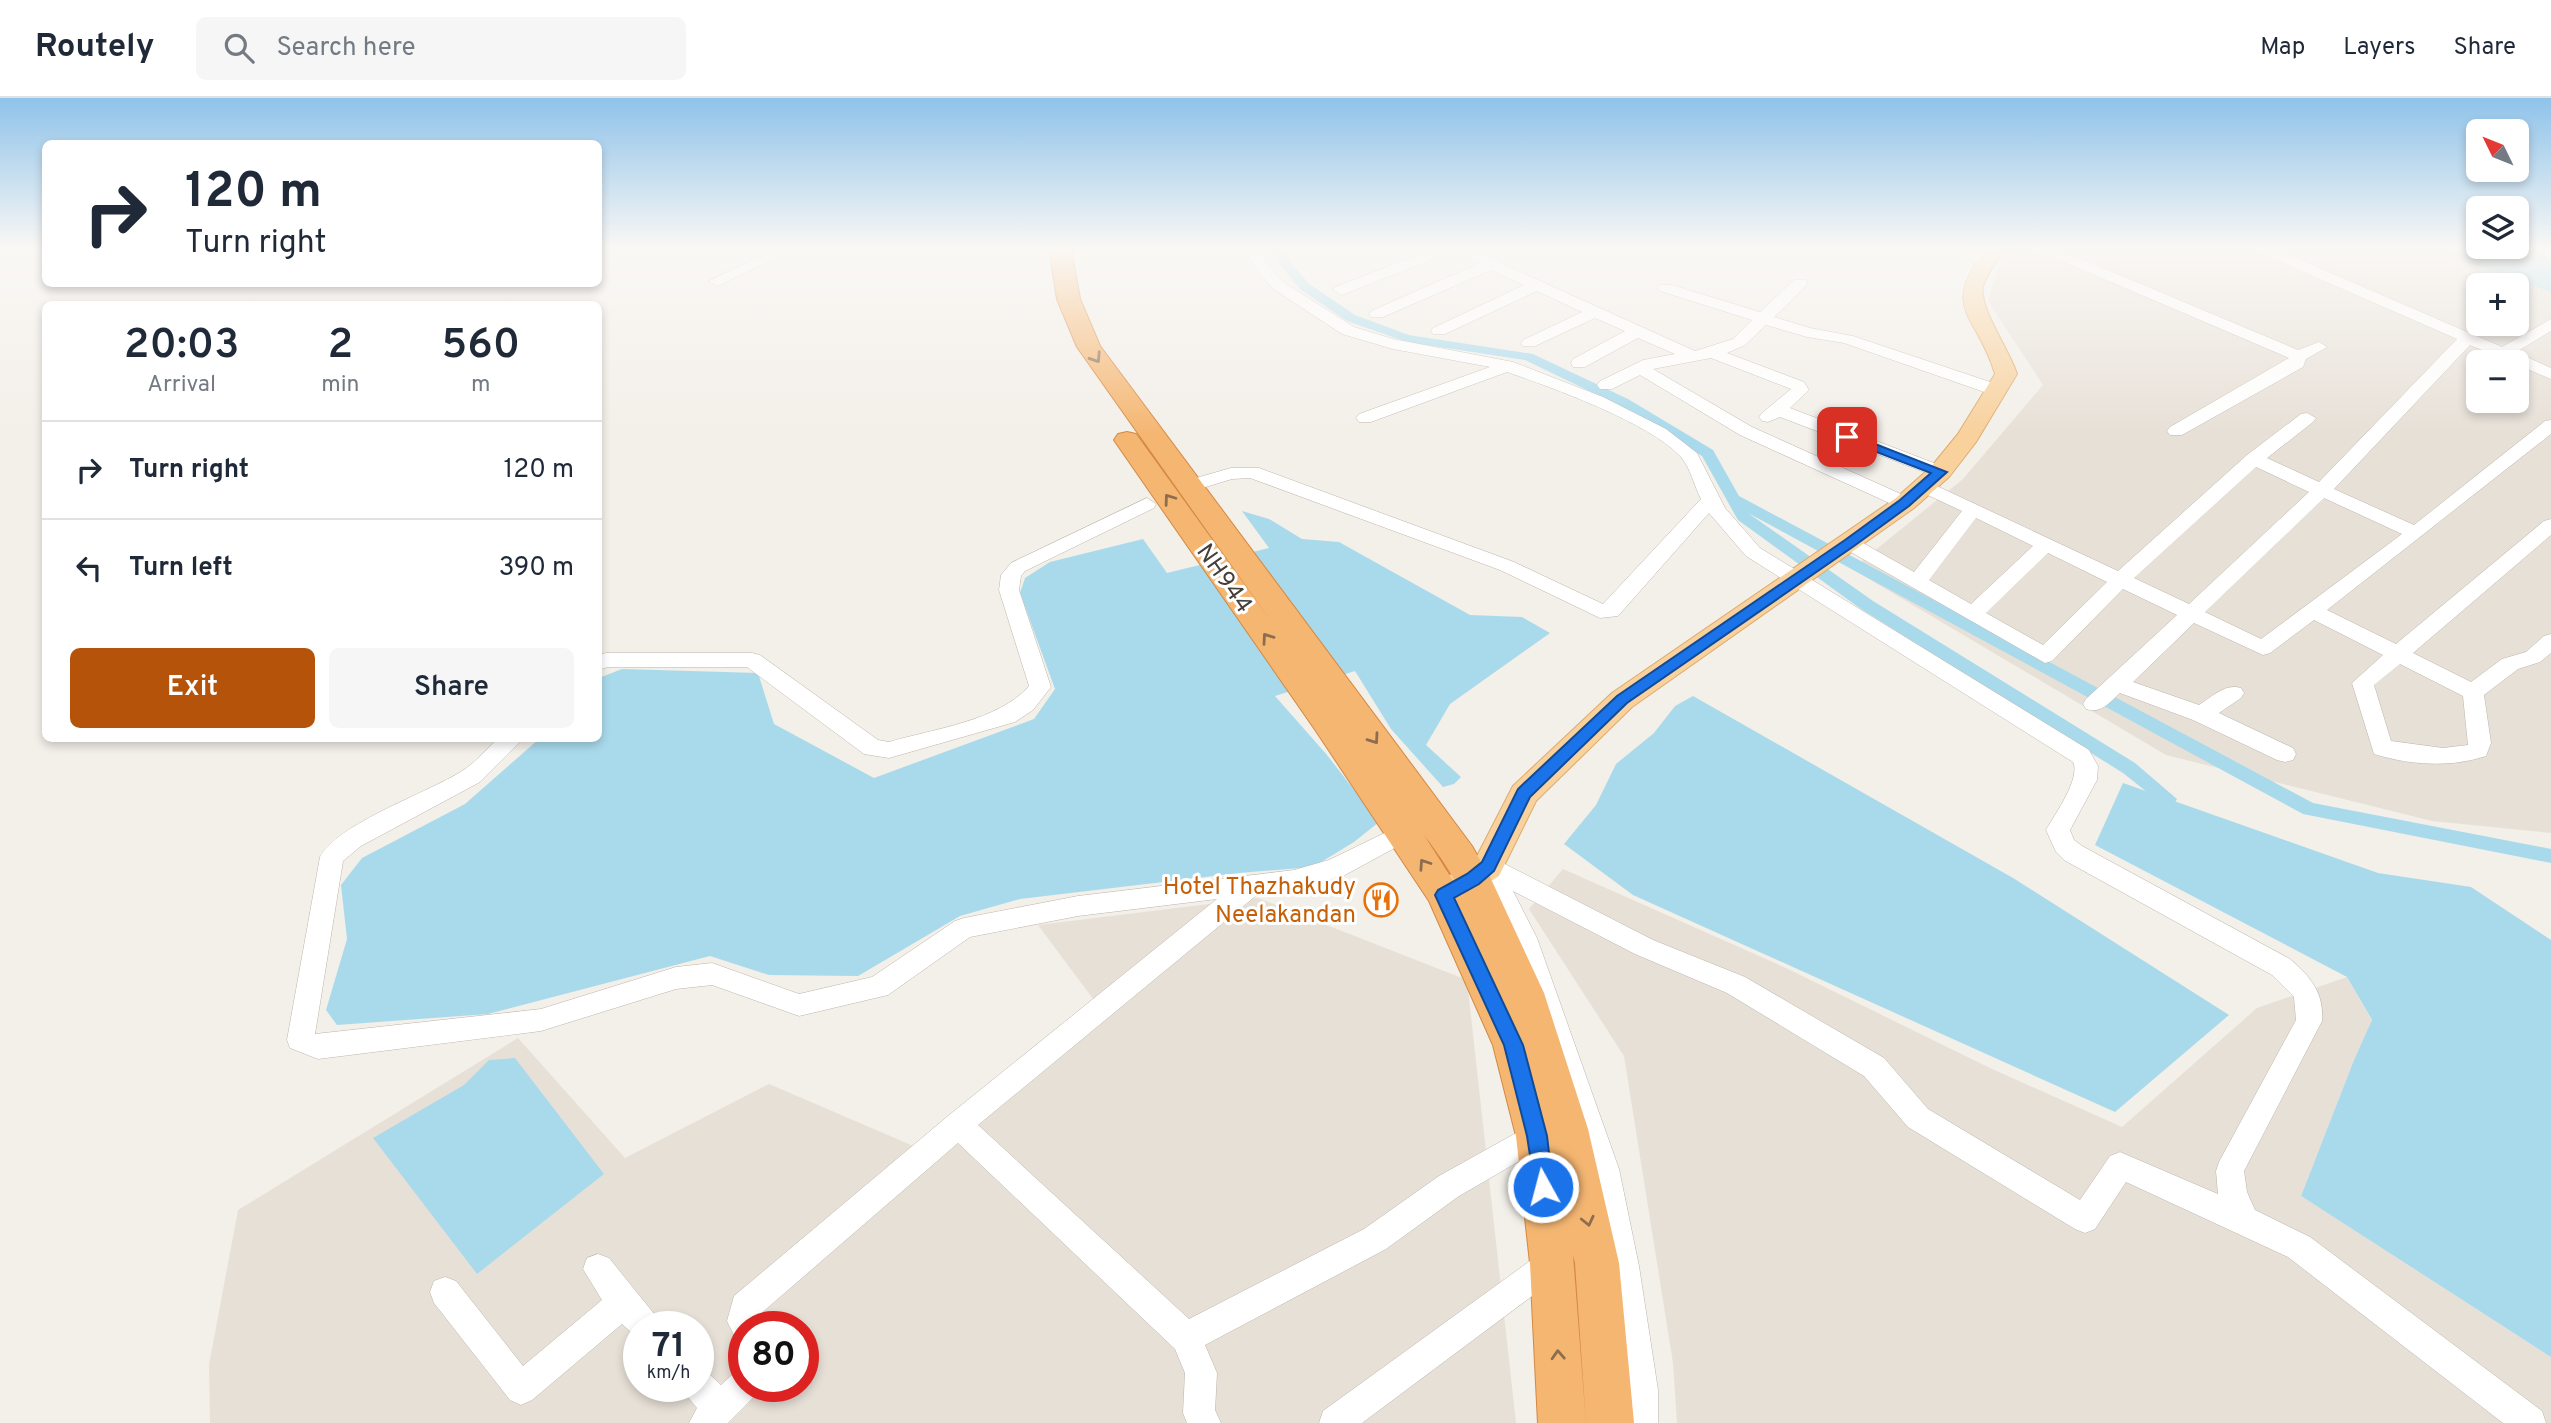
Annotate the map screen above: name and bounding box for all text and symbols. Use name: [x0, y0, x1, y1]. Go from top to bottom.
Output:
search box: [196, 17, 686, 80]
text: Routely: [35, 27, 154, 69]
icon: search: [220, 29, 258, 67]
text: Search here: [276, 32, 415, 65]
text: Map: [2260, 33, 2305, 63]
text: Layers: [2343, 33, 2415, 63]
text: Share: [2453, 33, 2516, 63]
north arrow: [2466, 119, 2529, 182]
map controls: [2466, 119, 2529, 413]
text: 120 m: [185, 163, 322, 225]
icon: right: [70, 168, 161, 259]
button: layers: [2466, 196, 2529, 259]
text: Turn right: [185, 224, 327, 264]
button: +: [2466, 273, 2529, 336]
text: 20:03: [124, 320, 239, 373]
text: 2: [328, 320, 353, 373]
text: 560: [441, 320, 520, 373]
one-way arrow: [1088, 350, 1101, 363]
button: −: [2466, 350, 2529, 413]
text: Arrival: [147, 371, 216, 400]
text: min: [321, 371, 360, 400]
text: m: [471, 371, 491, 400]
pin: [1817, 407, 1877, 467]
icon: arrive: [1828, 418, 1866, 456]
icon: right: [70, 451, 108, 489]
text: Turn right: [129, 454, 249, 487]
text: 120 m: [504, 454, 574, 487]
one-way arrow: [1165, 494, 1177, 507]
street label: NH944: [1189, 539, 1258, 620]
icon: left: [70, 549, 108, 587]
text: Turn left: [129, 552, 233, 585]
text: 390 m: [499, 552, 574, 585]
one-way arrow: [1263, 633, 1275, 646]
button: Exit: [70, 648, 315, 728]
button: Share: [329, 648, 574, 728]
one-way arrow: [1366, 731, 1378, 744]
one-way arrow: [1419, 859, 1432, 872]
place label: Hotel Thazhakudy Neelakandan: [1163, 873, 1356, 931]
restaurant icon: Hotel Thazhakudy Neelakandan: [1362, 881, 1400, 919]
position arrow: [1506, 1150, 1580, 1224]
one-way arrow: [1580, 1215, 1594, 1227]
speed limit sign: 80: [728, 1311, 819, 1402]
text: 71: [652, 1325, 685, 1369]
one-way arrow: [1551, 1349, 1566, 1360]
text: km/h: [647, 1362, 690, 1385]

